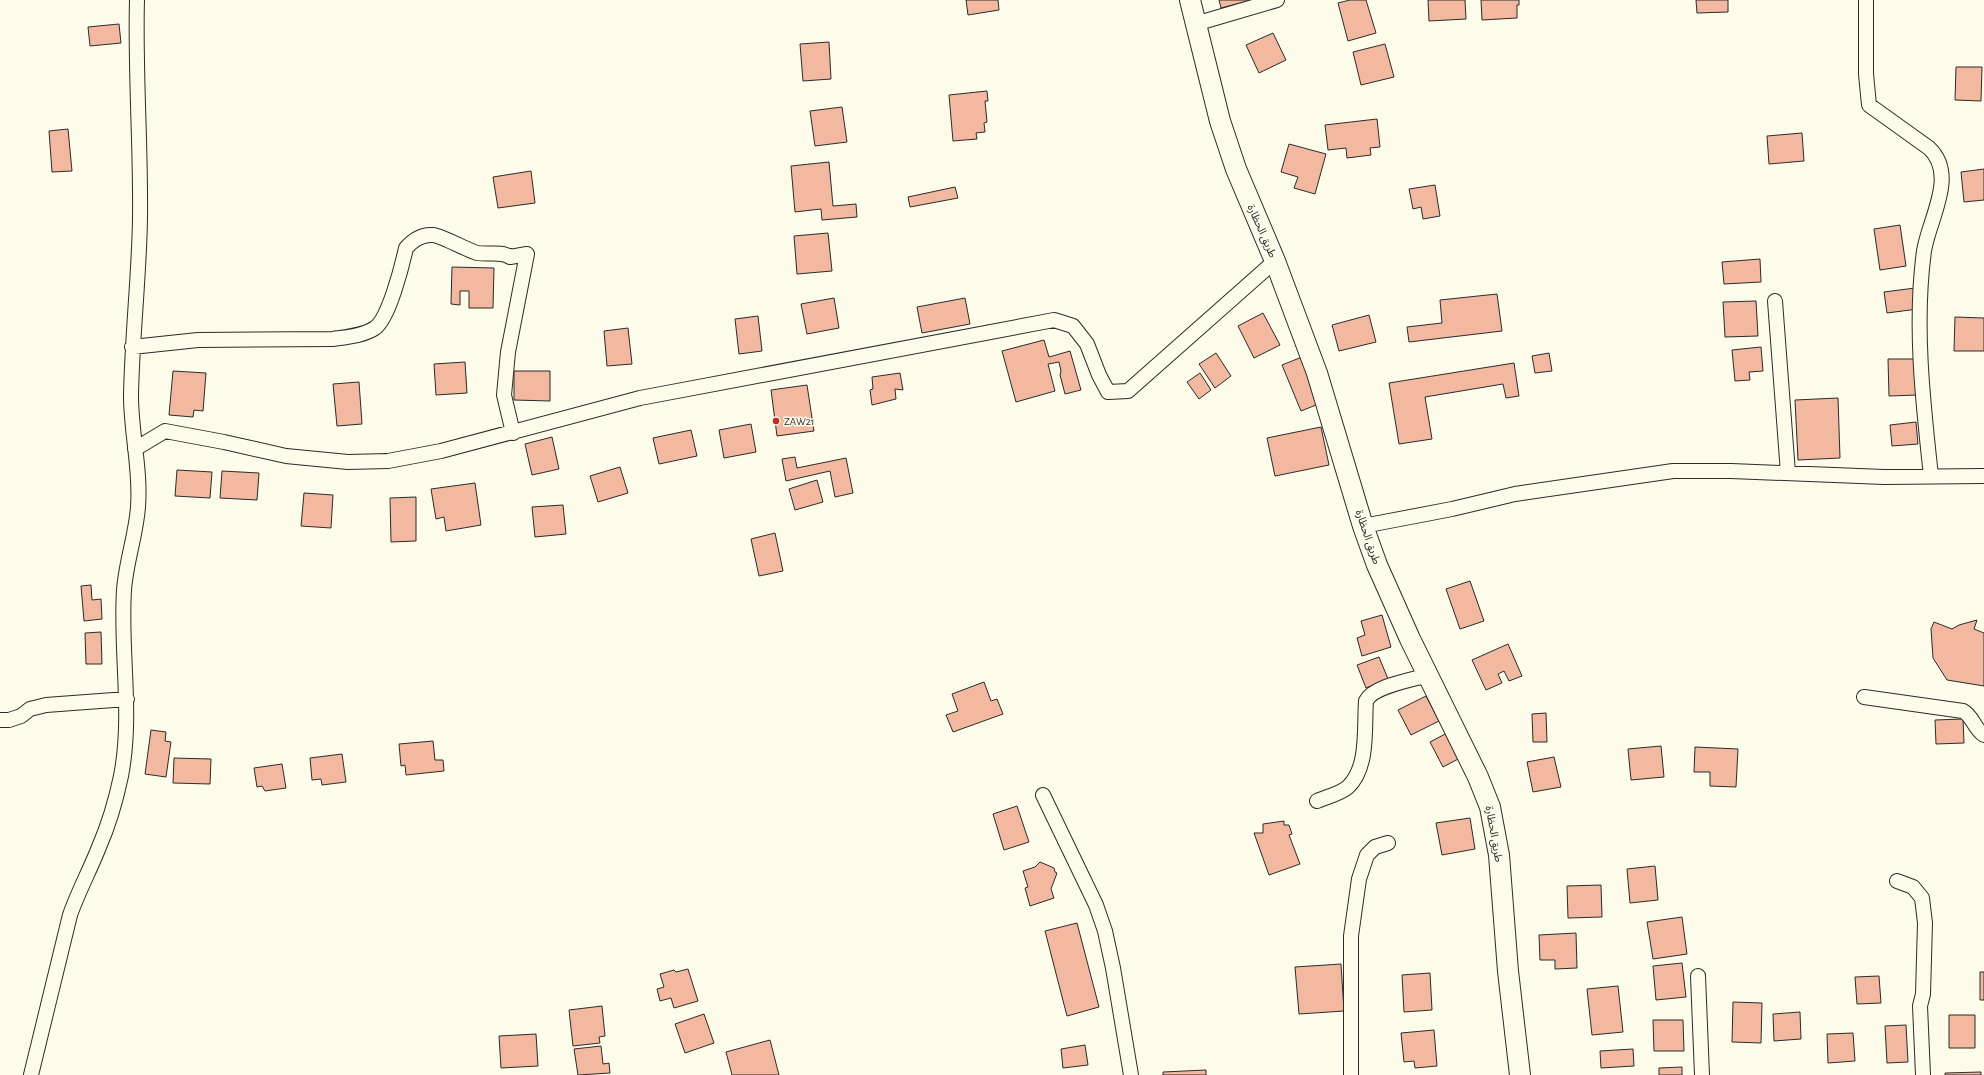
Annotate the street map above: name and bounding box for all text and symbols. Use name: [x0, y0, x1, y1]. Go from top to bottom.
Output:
street label: طريق الحظارة: [1244, 203, 1279, 260]
marker: ZAW21: [771, 416, 781, 426]
place label: ZAW21: [784, 416, 815, 427]
street label: طريق الحظارة: [1353, 508, 1382, 566]
street label: طريق الحظارة: [1483, 805, 1504, 863]

